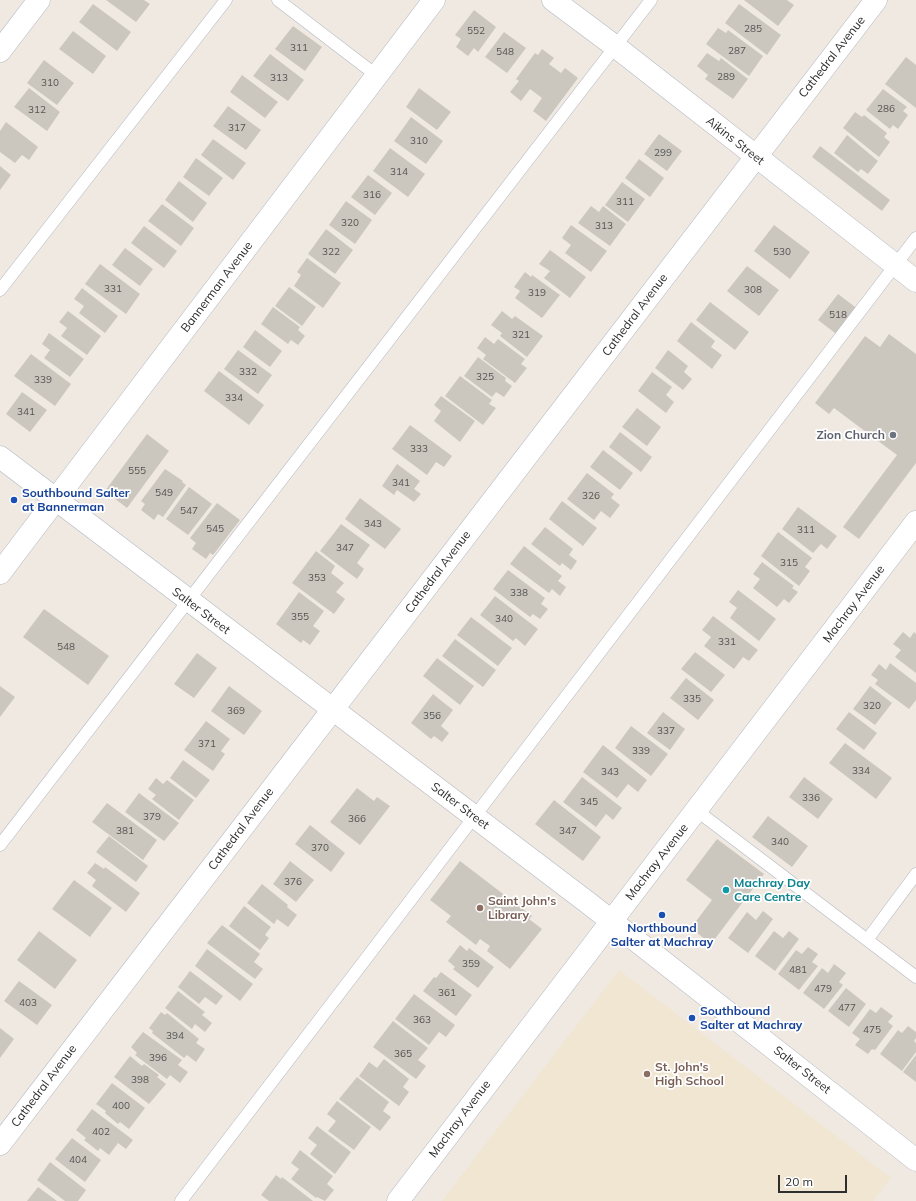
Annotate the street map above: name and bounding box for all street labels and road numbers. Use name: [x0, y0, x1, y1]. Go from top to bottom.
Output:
street label: Cathedral Avenue: [796, 13, 868, 101]
street label: Aikins Street: [703, 114, 767, 168]
street label: Bannerman Avenue: [178, 239, 256, 335]
street label: Cathedral Avenue: [599, 271, 671, 359]
street label: Cathedral Avenue: [402, 528, 474, 616]
street label: Machray Avenue: [820, 562, 888, 646]
street label: Salter Street: [169, 585, 233, 637]
street label: Salter Street: [428, 780, 492, 832]
street label: Cathedral Avenue: [205, 785, 277, 873]
street label: Machray Avenue: [623, 821, 691, 903]
street label: Cathedral Avenue: [8, 1042, 80, 1130]
street label: Salter Street: [770, 1043, 834, 1097]
street label: Machray Avenue: [426, 1077, 494, 1161]

